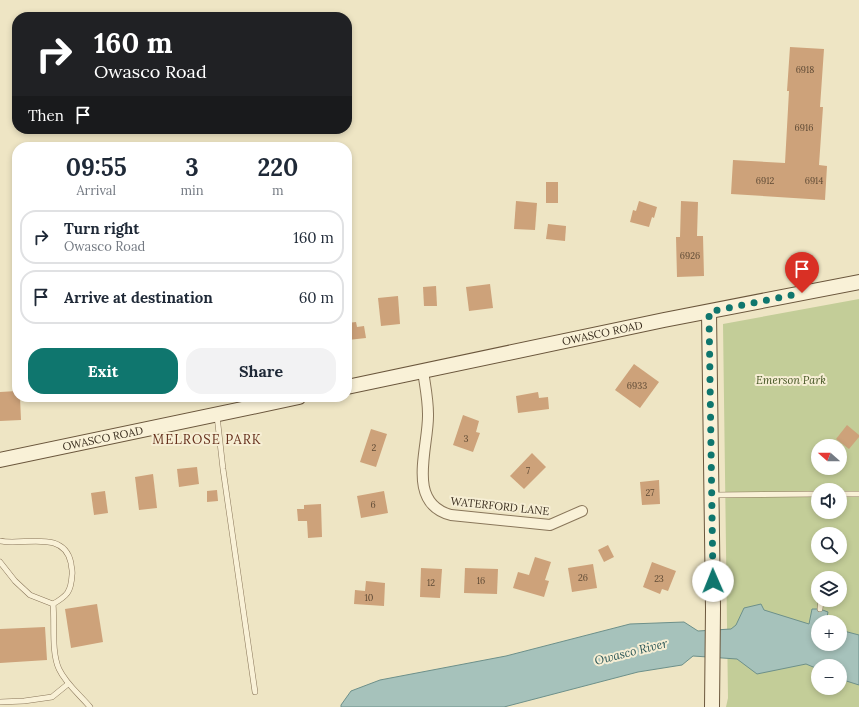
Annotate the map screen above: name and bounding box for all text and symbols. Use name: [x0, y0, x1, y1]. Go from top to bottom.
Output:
text: 160 m: [94, 25, 172, 61]
icon: right: [28, 28, 80, 80]
text: Owasco Road: [94, 60, 207, 83]
house number: 6918: [796, 64, 814, 75]
icon: arrive: [72, 104, 94, 126]
text: Then: [28, 106, 64, 125]
house number: 6916: [795, 122, 813, 133]
text: 09:55: [66, 152, 127, 183]
text: 3: [185, 152, 199, 183]
text: 220: [257, 152, 298, 183]
house number: 6912: [756, 175, 774, 186]
house number: 6914: [805, 175, 823, 186]
text: Arrival: [76, 182, 116, 199]
text: min: [180, 182, 204, 199]
text: m: [272, 182, 284, 199]
text: Turn right: [64, 219, 140, 238]
icon: right: [30, 226, 52, 248]
text: 160 m: [293, 228, 334, 247]
text: Owasco Road: [64, 238, 145, 255]
house number: 6926: [680, 250, 700, 261]
pin: [785, 252, 819, 293]
icon: arrive: [791, 258, 813, 280]
icon: arrive: [30, 286, 52, 308]
text: Arrive at destination: [64, 288, 213, 307]
text: 60 m: [299, 288, 334, 307]
street label: OWASCO ROAD: [561, 318, 644, 348]
button: Exit: [28, 348, 178, 394]
button: Share: [186, 348, 336, 394]
park label: Emerson Park: [756, 373, 826, 387]
house number: 6933: [627, 380, 647, 391]
street label: OWASCO ROAD: [61, 423, 144, 454]
district label: MELROSE PARK: [152, 431, 262, 448]
house number: 3: [463, 433, 469, 444]
north arrow: [811, 439, 847, 475]
map controls: [811, 439, 847, 695]
house number: 2: [372, 442, 377, 453]
house number: 7: [526, 465, 530, 476]
button: sound: [811, 483, 847, 519]
house number: 27: [646, 487, 654, 498]
street label: WATERFORD LANE: [450, 494, 550, 518]
house number: 6: [370, 499, 376, 510]
button: search: [811, 527, 847, 563]
position arrow: [692, 560, 734, 602]
button: layers: [811, 571, 847, 607]
house number: 26: [578, 572, 588, 583]
house number: 23: [654, 573, 664, 584]
house number: 16: [477, 575, 485, 586]
house number: 12: [427, 577, 435, 588]
house number: 10: [365, 592, 374, 603]
button: +: [811, 615, 847, 651]
water label: Owasco River: [593, 635, 669, 668]
button: −: [811, 659, 847, 695]

